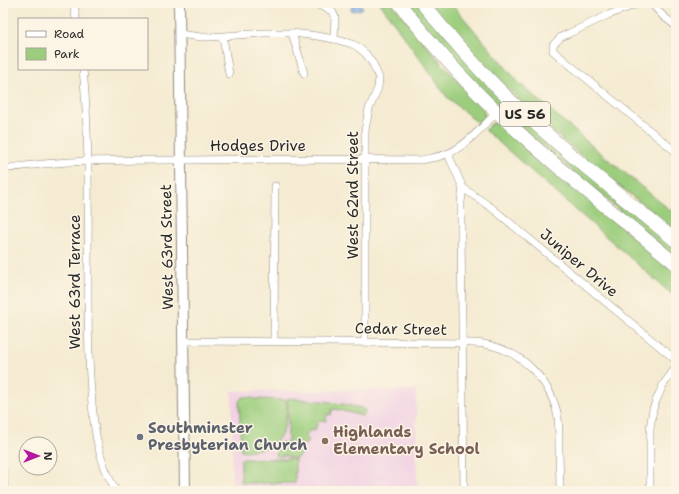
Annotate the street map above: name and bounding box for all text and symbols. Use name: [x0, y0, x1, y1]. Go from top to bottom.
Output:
legend: [18, 18, 148, 70]
text: Road: [54, 26, 85, 42]
text: Park: [54, 46, 80, 62]
road number: US 56: [500, 102, 550, 126]
street label: West 62nd Street: [343, 131, 363, 259]
street label: Hodges Drive: [210, 136, 306, 156]
street label: West 63rd Street: [156, 184, 178, 310]
street label: West 63rd Terrace: [65, 214, 85, 350]
street label: Juniper Drive: [536, 224, 622, 302]
street label: Cedar Street: [355, 318, 447, 340]
place label: Southminster Presbyterian Church: [148, 418, 307, 455]
place label: Highlands Elementary School: [333, 422, 480, 459]
marker: Southminster Presbyterian Church: [135, 432, 145, 442]
north arrow: [18, 436, 58, 476]
marker: Highlands Elementary School: [320, 436, 330, 446]
text: N: [40, 452, 55, 461]

